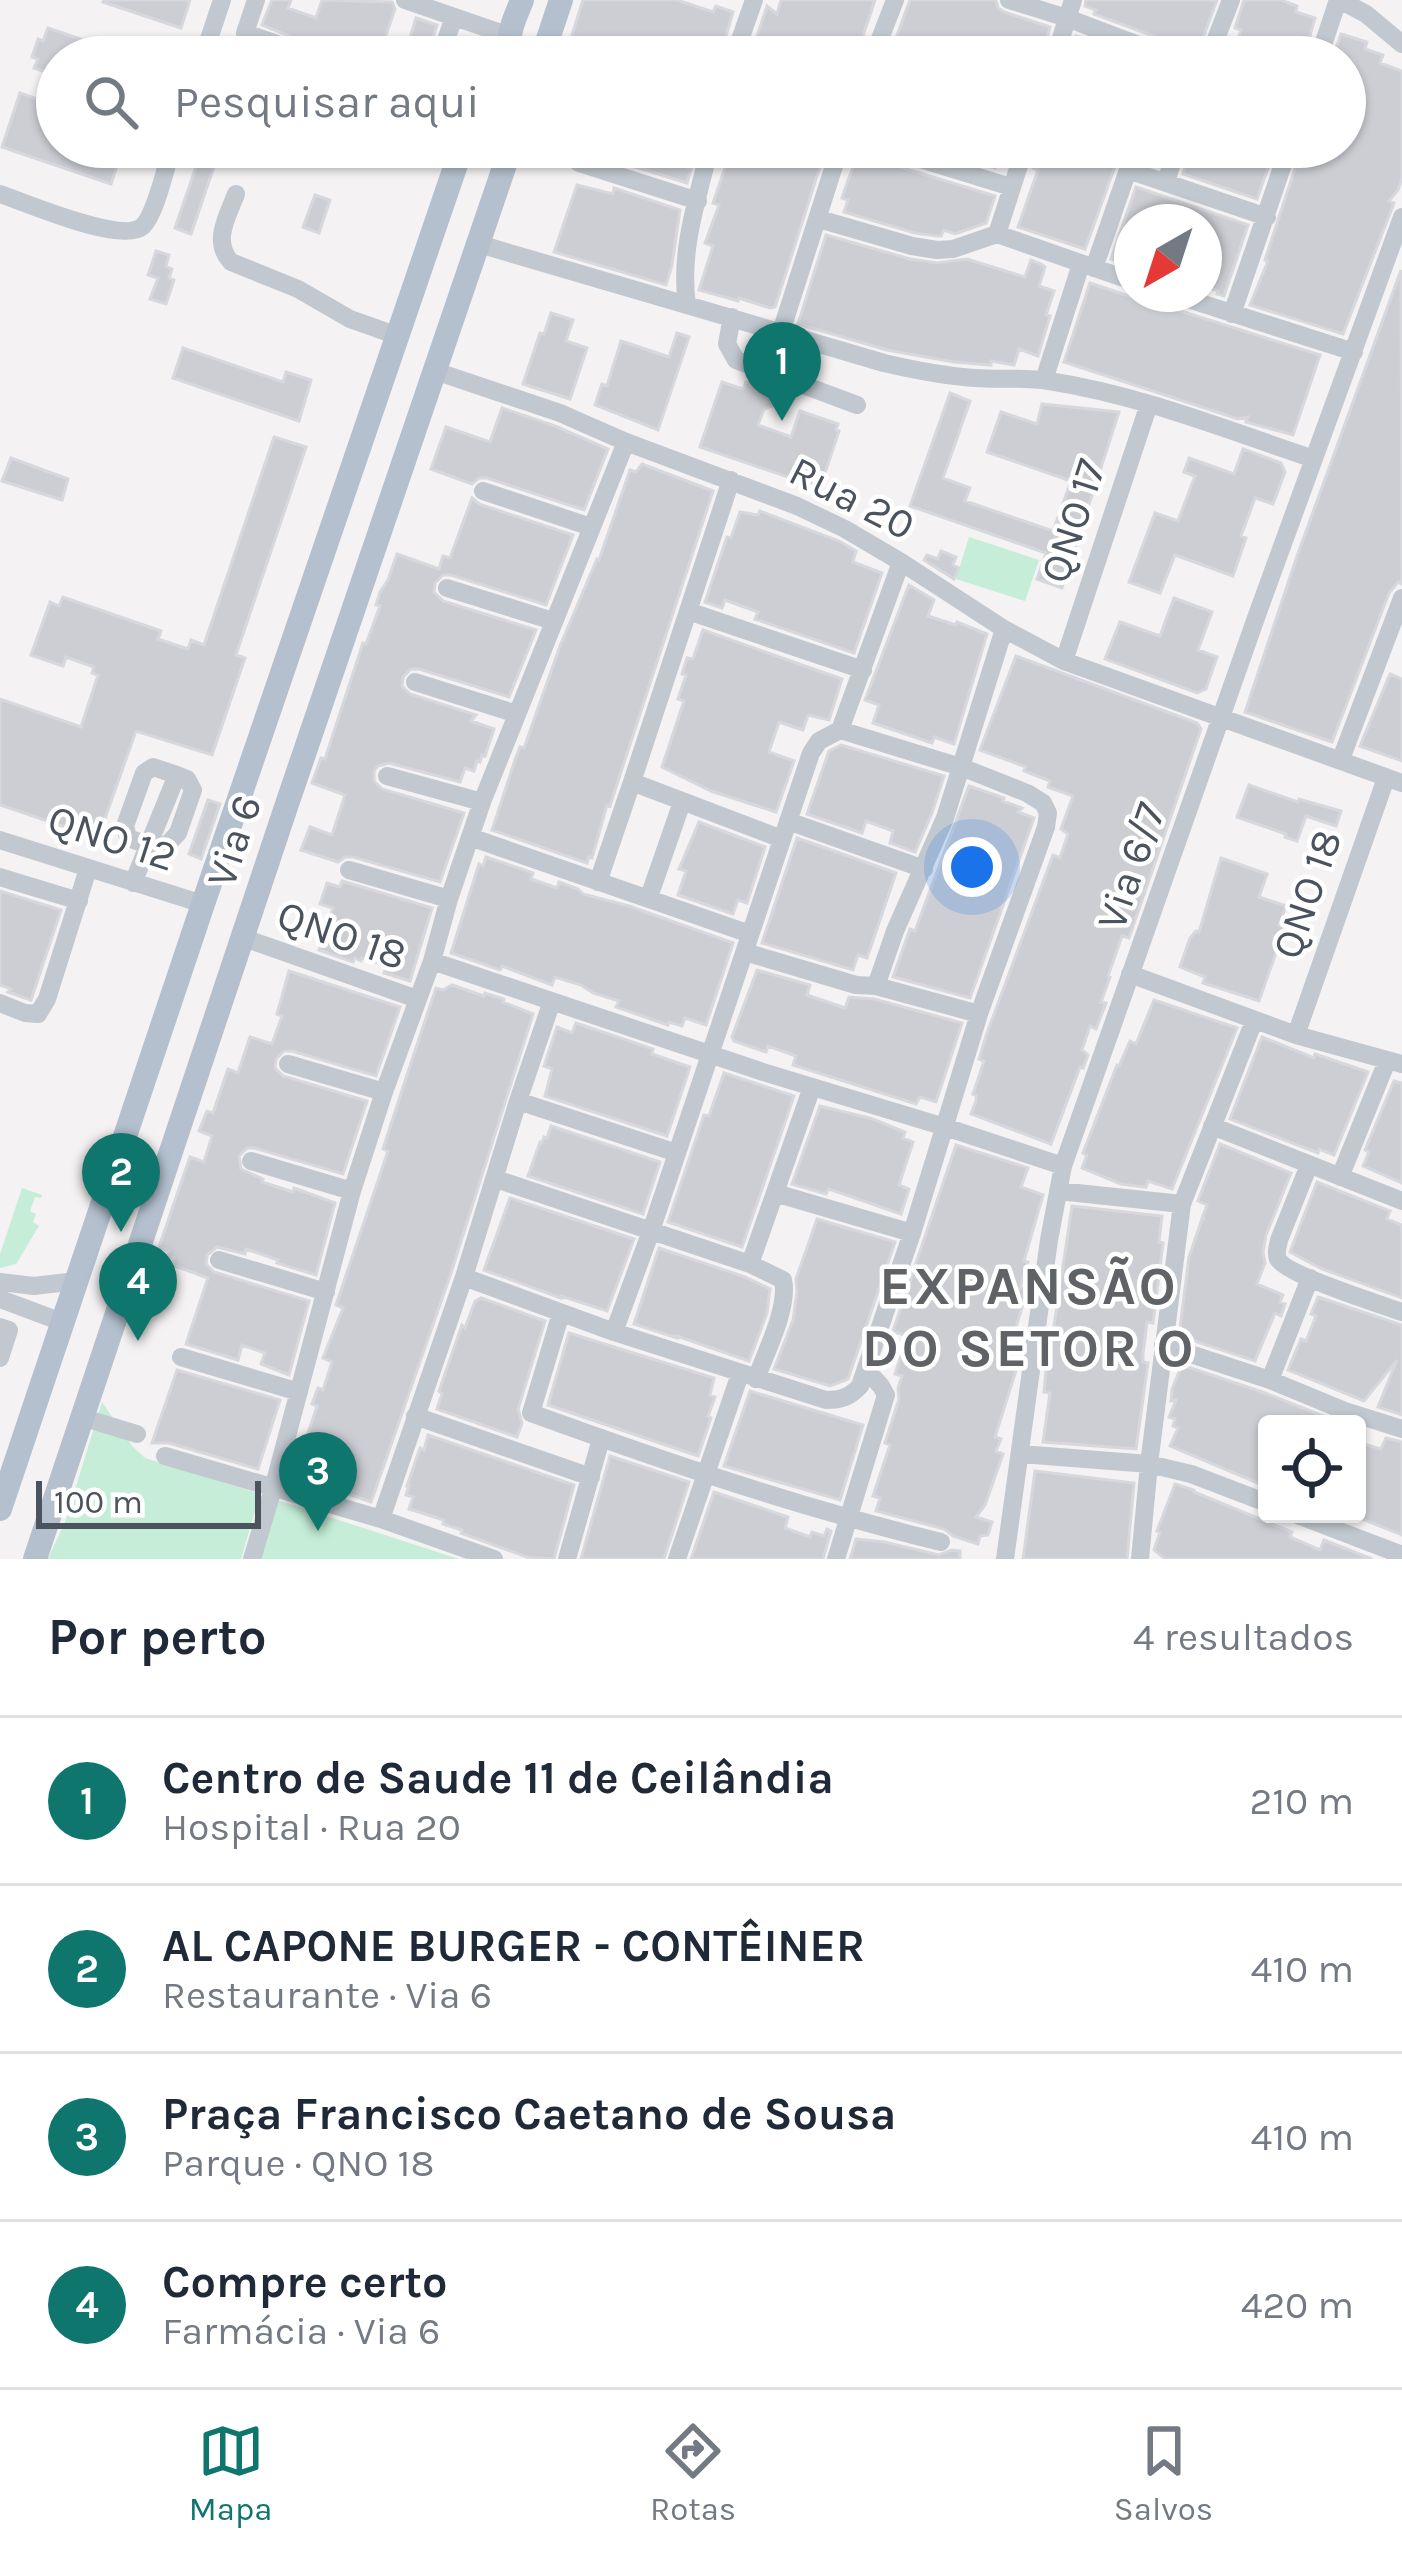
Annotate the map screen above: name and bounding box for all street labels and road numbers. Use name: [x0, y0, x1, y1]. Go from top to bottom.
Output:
street label: Rua 20: [781, 445, 923, 551]
street label: QNO 17: [1030, 453, 1116, 589]
street label: Via 6: [196, 789, 272, 893]
street label: QNO 12: [42, 794, 182, 882]
street label: Via 6/7: [1086, 796, 1176, 936]
street label: QNO 18: [1262, 823, 1352, 965]
street label: QNO 18: [271, 890, 413, 980]

